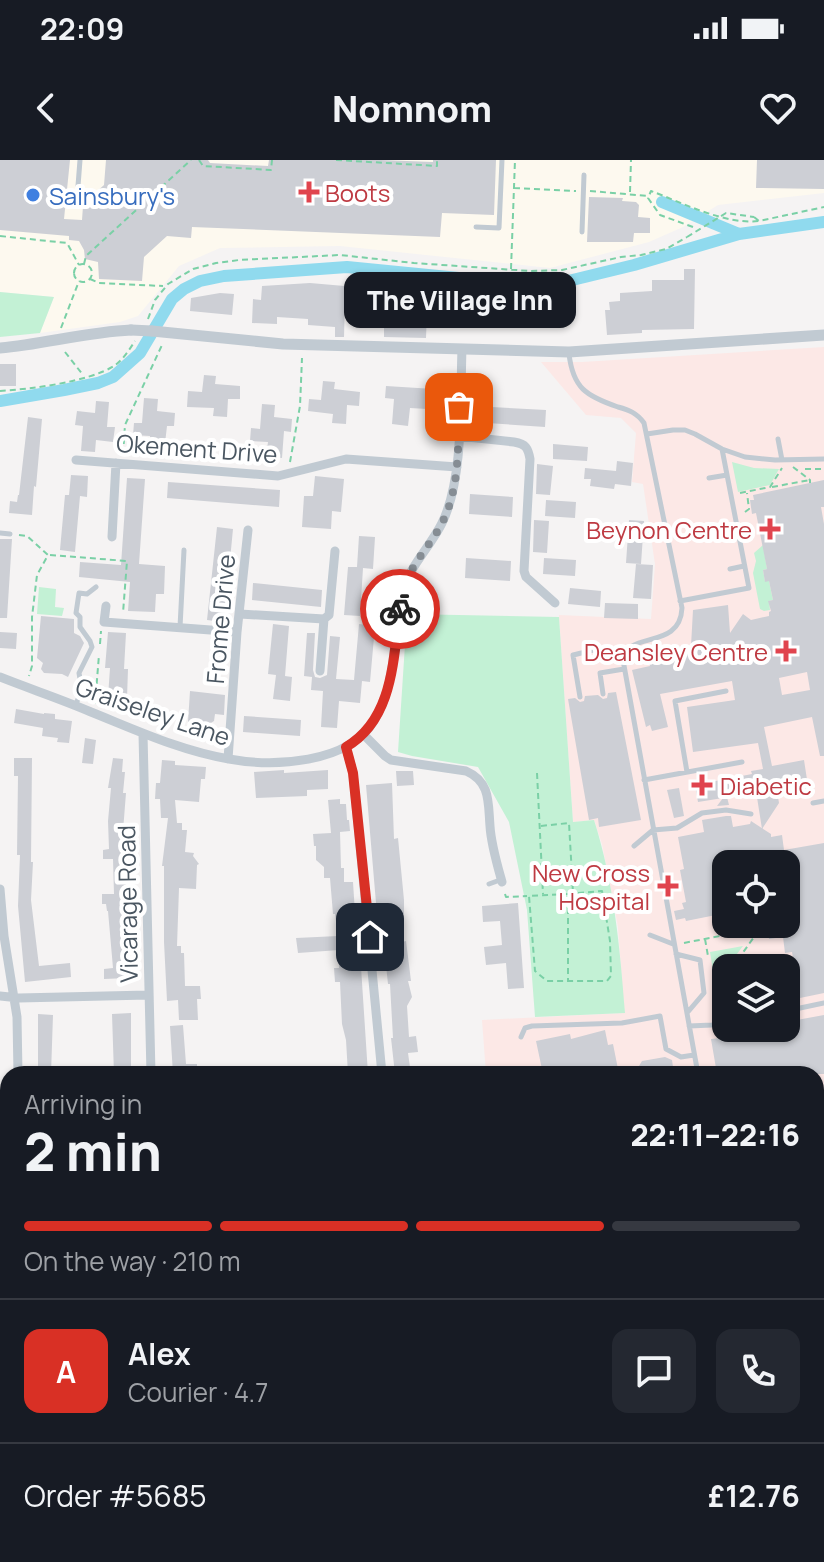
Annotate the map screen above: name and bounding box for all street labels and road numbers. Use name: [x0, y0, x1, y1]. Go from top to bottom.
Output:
street label: Okement Drive: [115, 426, 279, 470]
street label: Frome Drive: [198, 553, 242, 685]
street label: Graiseley Lane: [71, 669, 235, 753]
street label: Vicarage Road: [109, 825, 145, 983]

